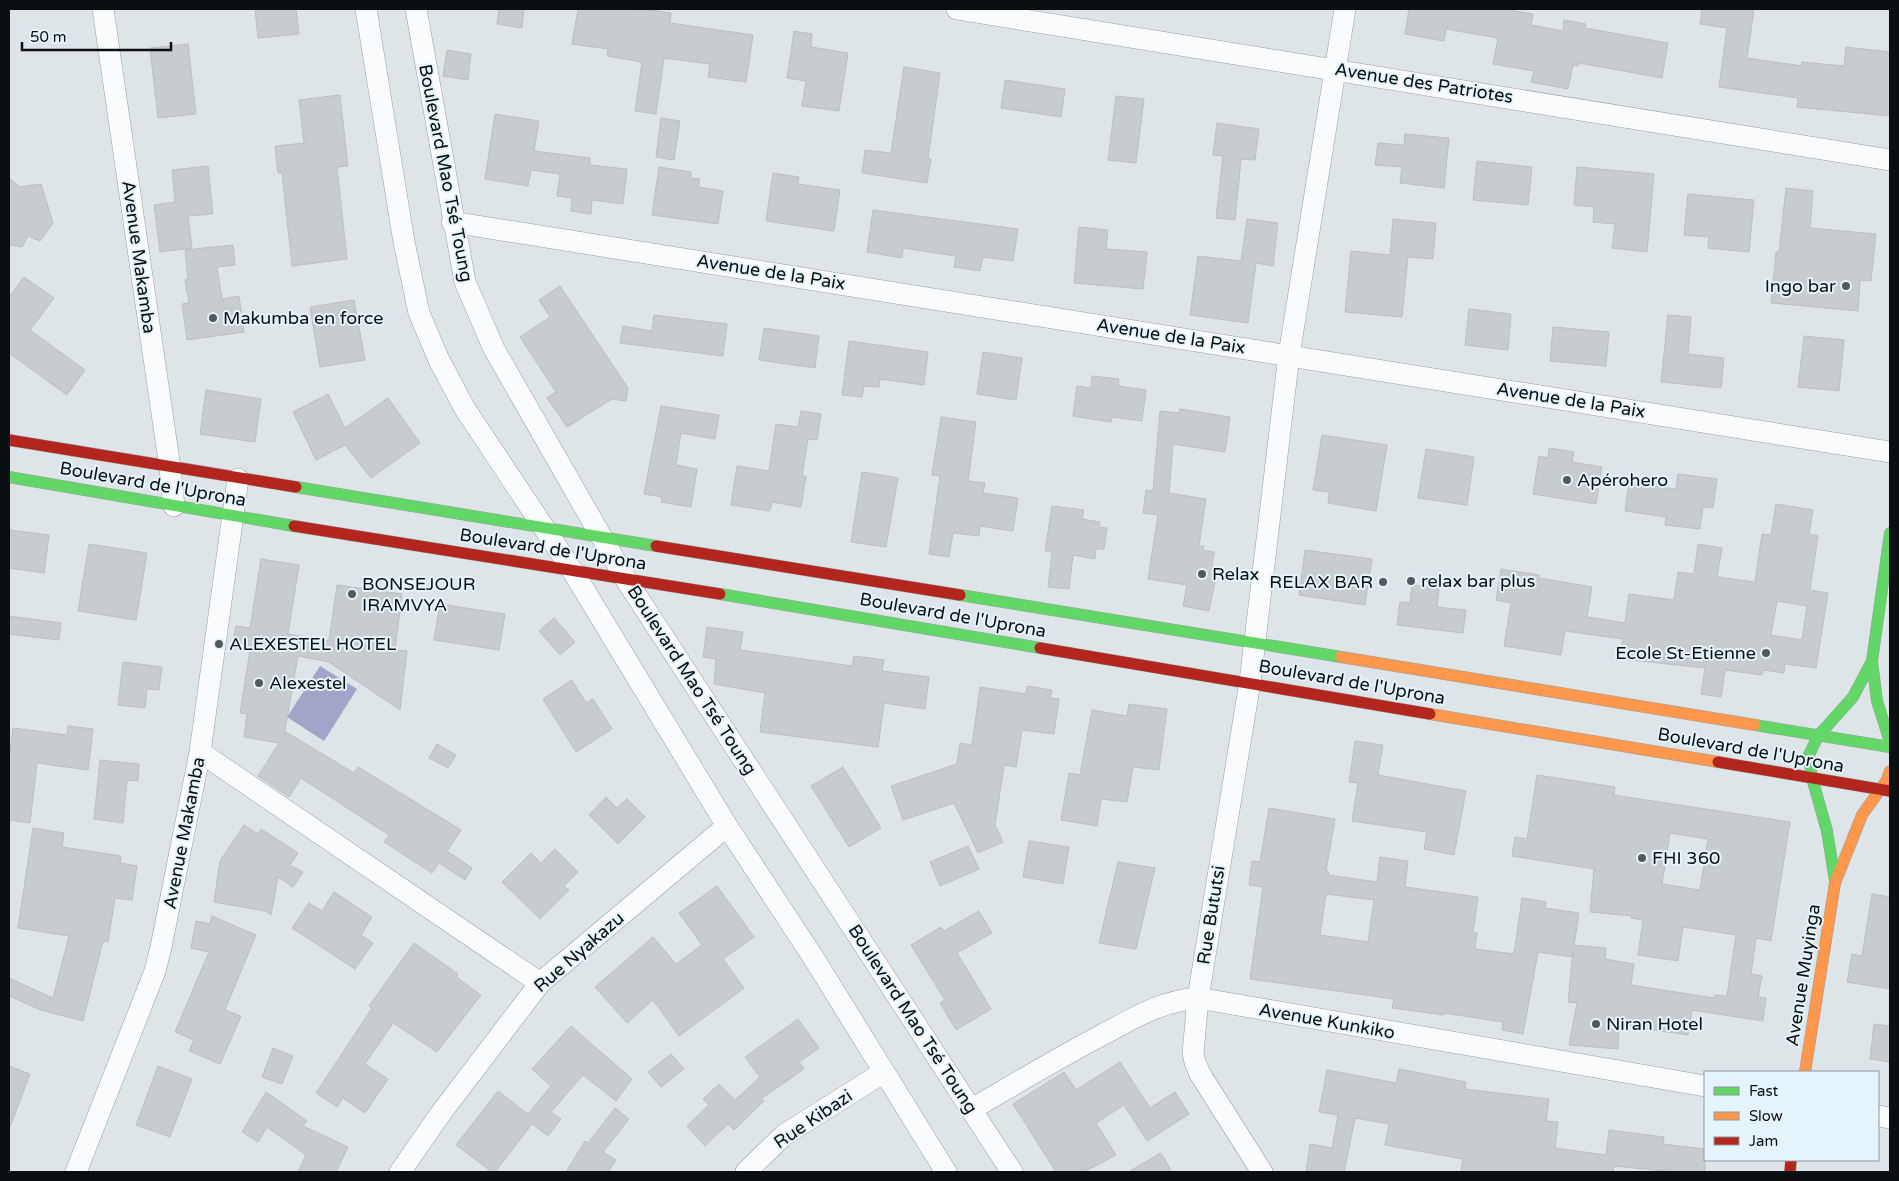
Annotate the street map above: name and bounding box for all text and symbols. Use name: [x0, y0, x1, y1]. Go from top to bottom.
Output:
scale bar: [22, 20, 171, 52]
text: 50 m: [30, 28, 67, 46]
street label: Avenue des Patriotes: [1333, 58, 1515, 108]
street label: Boulevard Mao Tsé Toung: [414, 62, 478, 284]
street label: Avenue Makamba: [117, 179, 161, 335]
street label: Avenue de la Paix: [695, 249, 847, 295]
place label: Ingo bar: [1765, 275, 1836, 297]
marker: Ingo bar: [1840, 280, 1852, 292]
place label: Makumba en force: [223, 307, 383, 329]
marker: Makumba en force: [207, 312, 219, 324]
street label: Avenue de la Paix: [1095, 313, 1247, 359]
street label: Avenue de la Paix: [1495, 377, 1647, 423]
street label: Boulevard de l'Uprona: [58, 457, 248, 511]
place label: Apérohero: [1577, 469, 1668, 491]
marker: Apérohero: [1561, 474, 1573, 486]
street label: Boulevard de l'Uprona: [458, 523, 648, 575]
place label: Relax: [1212, 563, 1259, 585]
marker: Relax: [1196, 568, 1208, 580]
place label: relax bar plus: [1421, 570, 1535, 592]
place label: RELAX BAR: [1269, 571, 1373, 593]
place label: BONSEJOUR IRAMVYA: [362, 573, 476, 616]
marker: relax bar plus: [1405, 575, 1417, 587]
marker: RELAX BAR: [1377, 576, 1389, 588]
street label: Boulevard Mao Tsé Toung: [622, 581, 762, 779]
marker: BONSEJOUR IRAMVYA: [346, 588, 358, 600]
street label: Boulevard de l'Uprona: [858, 588, 1048, 642]
place label: ALEXESTEL HOTEL: [229, 633, 397, 655]
marker: ALEXESTEL HOTEL: [213, 638, 225, 650]
place label: Ecole St-Etienne: [1615, 642, 1756, 664]
marker: Ecole St-Etienne: [1760, 647, 1772, 659]
street label: Boulevard de l'Uprona: [1257, 655, 1447, 709]
place label: Alexestel: [269, 672, 347, 694]
marker: Alexestel: [253, 677, 265, 689]
street label: Boulevard de l'Uprona: [1656, 723, 1846, 777]
street label: Avenue Makamba: [158, 755, 210, 911]
place label: FHI 360: [1652, 847, 1720, 869]
marker: FHI 360: [1636, 852, 1648, 864]
street label: Rue Bututsi: [1192, 864, 1230, 966]
street label: Avenue Muyinga: [1781, 902, 1825, 1048]
street label: Rue Nyakazu: [529, 907, 629, 997]
street label: Boulevard Mao Tsé Toung: [843, 920, 983, 1118]
street label: Avenue Kunkiko: [1257, 998, 1397, 1044]
place label: Niran Hotel: [1606, 1013, 1703, 1035]
marker: Niran Hotel: [1590, 1018, 1602, 1030]
legend: [1704, 1071, 1879, 1161]
text: Fast: [1749, 1082, 1779, 1100]
street label: Rue Kibazi: [769, 1085, 857, 1153]
text: Slow: [1749, 1107, 1783, 1125]
text: Jam: [1749, 1132, 1778, 1150]

